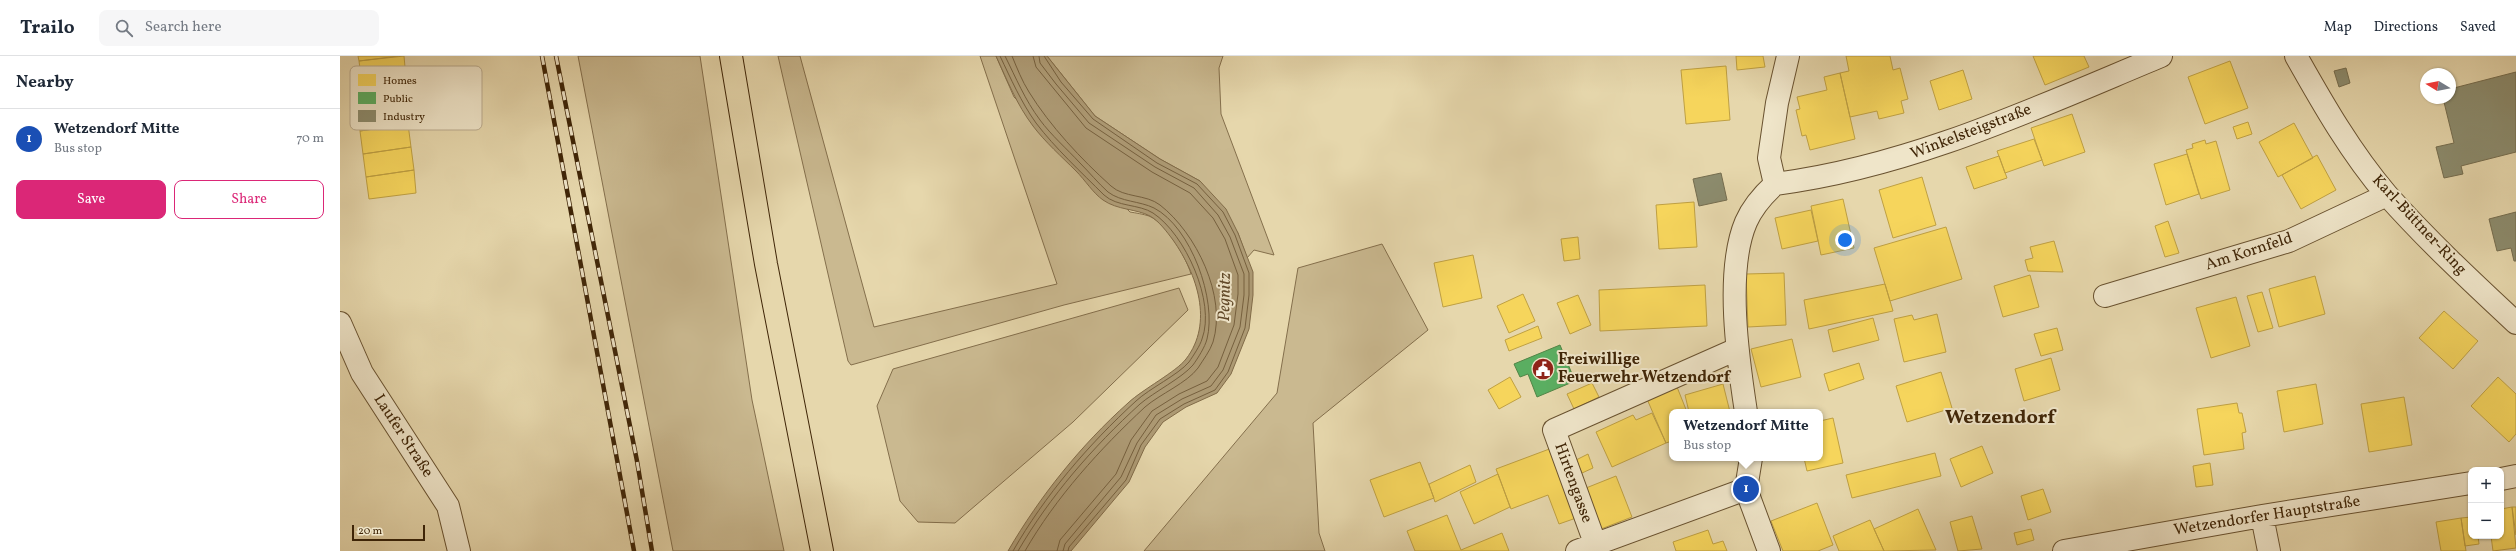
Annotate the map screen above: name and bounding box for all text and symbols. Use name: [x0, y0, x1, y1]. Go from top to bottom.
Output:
search box: [99, 10, 379, 46]
text: Trailo: [20, 15, 75, 41]
icon: search: [113, 17, 135, 39]
text: Search here: [145, 17, 222, 38]
text: Map: [2324, 18, 2352, 37]
text: Directions: [2374, 18, 2438, 37]
text: Saved: [2460, 18, 2496, 37]
legend: [350, 66, 482, 130]
north arrow: [2420, 68, 2456, 104]
text: Nearby: [16, 71, 74, 94]
text: Homes: [383, 74, 417, 89]
text: Public: [383, 92, 413, 107]
street label: Winkelsteigstraße: [1907, 99, 2035, 165]
text: Industry: [383, 110, 425, 125]
text: Wetzendorf Mitte: [54, 119, 179, 140]
text: 1: [26, 130, 32, 148]
text: 70 m: [296, 130, 324, 148]
text: Bus stop: [54, 140, 102, 158]
street label: Karl-Büttner-Ring: [2367, 170, 2471, 280]
button: Save: [16, 180, 166, 219]
button: Share: [174, 180, 324, 219]
street label: Am Kornfeld: [2203, 228, 2295, 276]
your location: [1835, 230, 1855, 250]
water label: Pegnitz: [1213, 272, 1237, 322]
place label: Freiwillige Feuerwehr Wetzendorf: [1558, 349, 1732, 389]
public building icon: Freiwillige Feuerwehr Wetzendorf: [1530, 356, 1556, 382]
street label: Laufer Straße: [368, 390, 438, 482]
district label: Wetzendorf: [1945, 404, 2057, 432]
popup: [1669, 409, 1823, 461]
text: Wetzendorf Mitte: [1683, 416, 1809, 437]
text: Bus stop: [1683, 437, 1731, 455]
street label: Hirtengasse: [1548, 440, 1598, 526]
map controls: [2468, 467, 2504, 539]
button: +: [2468, 467, 2504, 503]
pin: 1: [1733, 474, 1759, 504]
street label: Wetzendorfer Hauptstraße: [2172, 490, 2362, 542]
button: −: [2468, 503, 2504, 539]
scale bar: [352, 523, 425, 542]
text: 20 m: [358, 524, 382, 539]

